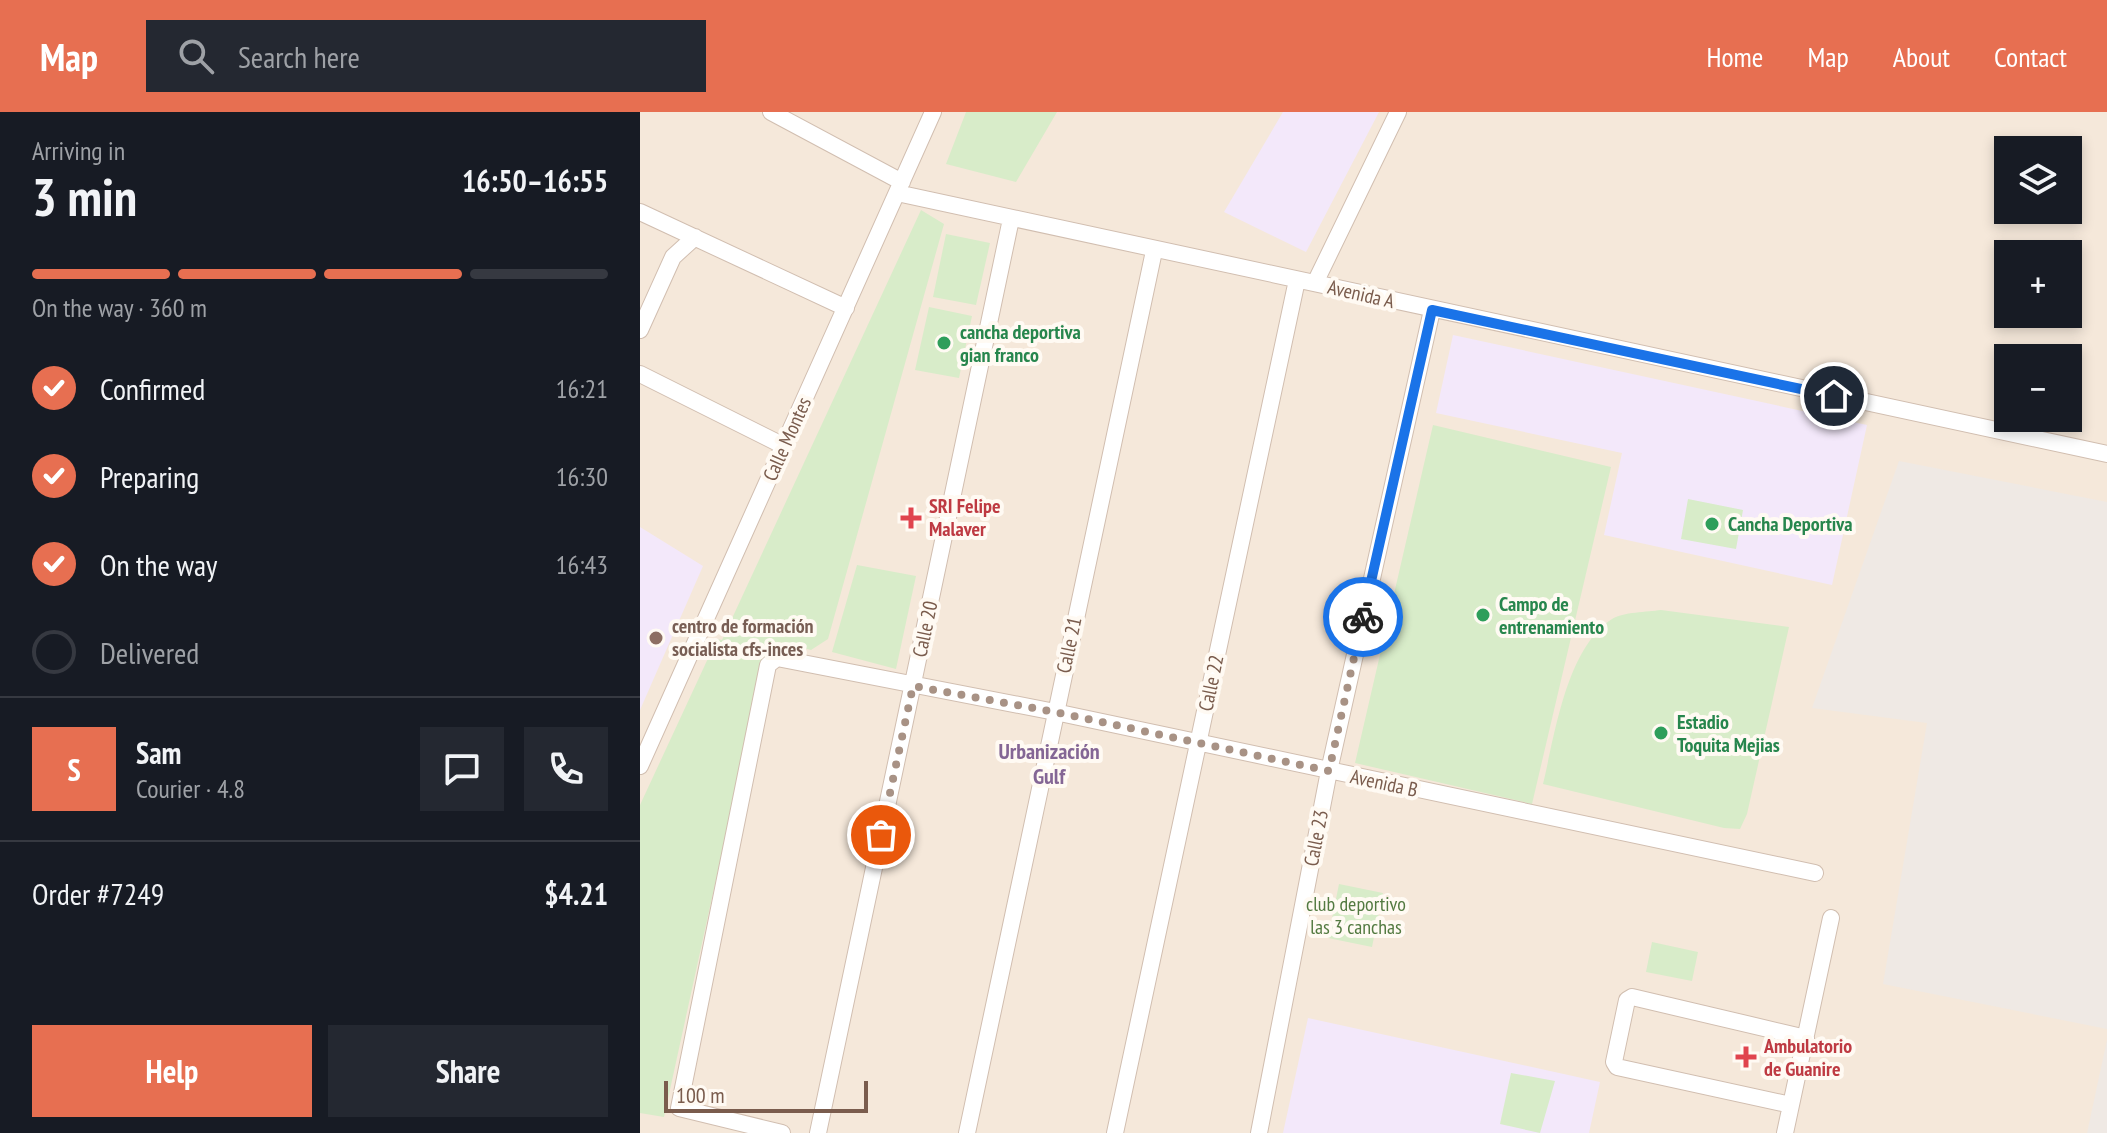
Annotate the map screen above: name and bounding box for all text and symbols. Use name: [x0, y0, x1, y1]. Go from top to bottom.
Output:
search box: [146, 20, 706, 92]
text: Map: [40, 32, 98, 81]
icon: search: [174, 34, 218, 78]
text: Search here: [238, 37, 360, 76]
text: Home: [1707, 38, 1763, 75]
text: Map: [1807, 38, 1849, 75]
text: About: [1893, 38, 1950, 75]
text: Contact: [1994, 38, 2067, 75]
text: Arriving in: [32, 134, 125, 167]
map controls: [1994, 136, 2082, 432]
button: layers: [1994, 136, 2082, 224]
text: 16:50–16:55: [462, 161, 608, 200]
text: 3 min: [32, 163, 137, 230]
button: +: [1994, 240, 2082, 328]
street label: Avenida A: [1325, 274, 1397, 314]
text: On the way · 360 m: [32, 291, 207, 324]
place label: cancha deportiva gian franco: [960, 319, 1081, 368]
marker: cancha deportiva gian franco: [935, 334, 953, 352]
button: −: [1994, 344, 2082, 432]
pin: [1800, 362, 1868, 430]
icon: check: [32, 366, 76, 410]
text: Confirmed: [100, 369, 205, 408]
text: 16:21: [556, 372, 608, 405]
icon: home: [1812, 374, 1856, 418]
street label: Calle Montes: [757, 393, 817, 485]
icon: check: [32, 454, 76, 498]
text: Preparing: [100, 457, 199, 496]
text: 16:30: [556, 460, 608, 493]
place label: SRI Felipe Malaver: [929, 493, 1001, 542]
marker: SRI Felipe Malaver: [900, 507, 922, 529]
place label: Cancha Deportiva: [1728, 511, 1853, 537]
marker: Cancha Deportiva: [1703, 515, 1721, 533]
icon: check: [32, 542, 76, 586]
text: On the way: [100, 545, 217, 584]
text: 16:43: [556, 548, 608, 581]
courier: [1323, 577, 1403, 657]
place label: Campo de entrenamiento: [1499, 591, 1604, 640]
icon: bike: [1341, 595, 1385, 639]
street label: Calle 20: [906, 599, 944, 659]
marker: Campo de entrenamiento: [1474, 606, 1492, 624]
place label: centro de formación socialista cfs-inces: [672, 613, 814, 662]
street label: Calle 21: [1050, 615, 1088, 675]
marker: centro de formación socialista cfs-inces: [647, 629, 665, 647]
text: Delivered: [100, 633, 199, 672]
street label: Calle 22: [1192, 653, 1230, 713]
place label: Estadio Toquita Mejias: [1677, 709, 1780, 758]
marker: Estadio Toquita Mejias: [1652, 724, 1670, 742]
button: chat: [420, 727, 504, 811]
button: phone: [524, 727, 608, 811]
text: Sam: [136, 733, 181, 772]
district label: Urbanización Gulf: [998, 737, 1100, 790]
text: S: [67, 750, 81, 789]
street label: Avenida B: [1348, 763, 1420, 803]
text: Courier · 4.8: [136, 772, 245, 805]
pin: [847, 801, 915, 869]
street label: Calle 23: [1298, 808, 1334, 868]
icon: bag: [859, 813, 903, 857]
text: Order #7249: [32, 874, 164, 913]
text: $4.21: [544, 874, 608, 913]
park label: club deportivo las 3 canchas: [1306, 891, 1406, 940]
button: Help: [32, 1025, 312, 1117]
button: Share: [328, 1025, 608, 1117]
place label: Ambulatorio de Guanire: [1763, 1033, 1852, 1082]
marker: Ambulatorio de Guanire: [1735, 1046, 1757, 1068]
scale bar: [664, 1077, 868, 1113]
text: 100 m: [676, 1081, 725, 1109]

